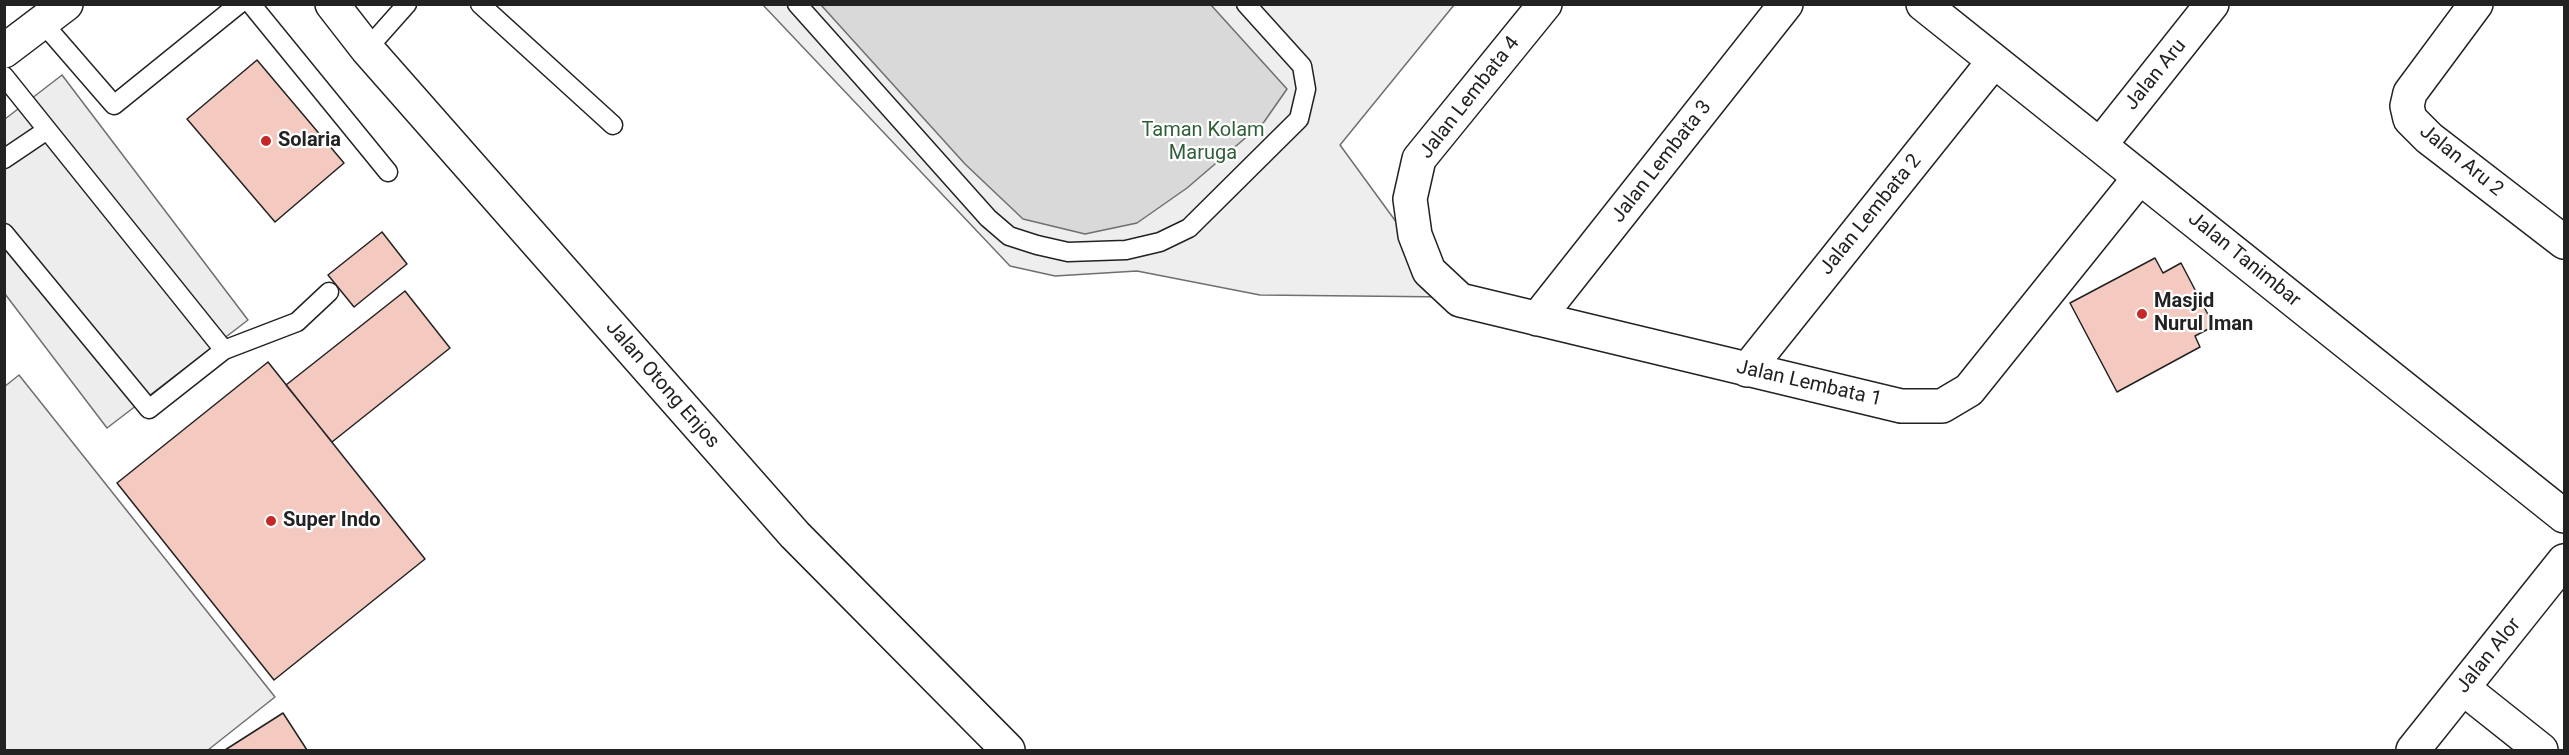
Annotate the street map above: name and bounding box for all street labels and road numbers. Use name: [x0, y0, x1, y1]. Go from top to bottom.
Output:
street label: Jalan Lembata 4: [1415, 32, 1525, 164]
street label: Jalan Aru: [2120, 35, 2192, 115]
street label: Jalan Lembata 3: [1607, 96, 1717, 228]
street label: Jalan Aru 2: [2414, 120, 2508, 202]
street label: Jalan Lembata 2: [1815, 150, 1927, 280]
street label: Jalan Tanimbar: [2183, 207, 2305, 313]
street label: Jalan Otong Enjos: [600, 316, 724, 454]
street label: Jalan Lembata 1: [1734, 356, 1884, 412]
street label: Jalan Alor: [2451, 614, 2527, 698]

